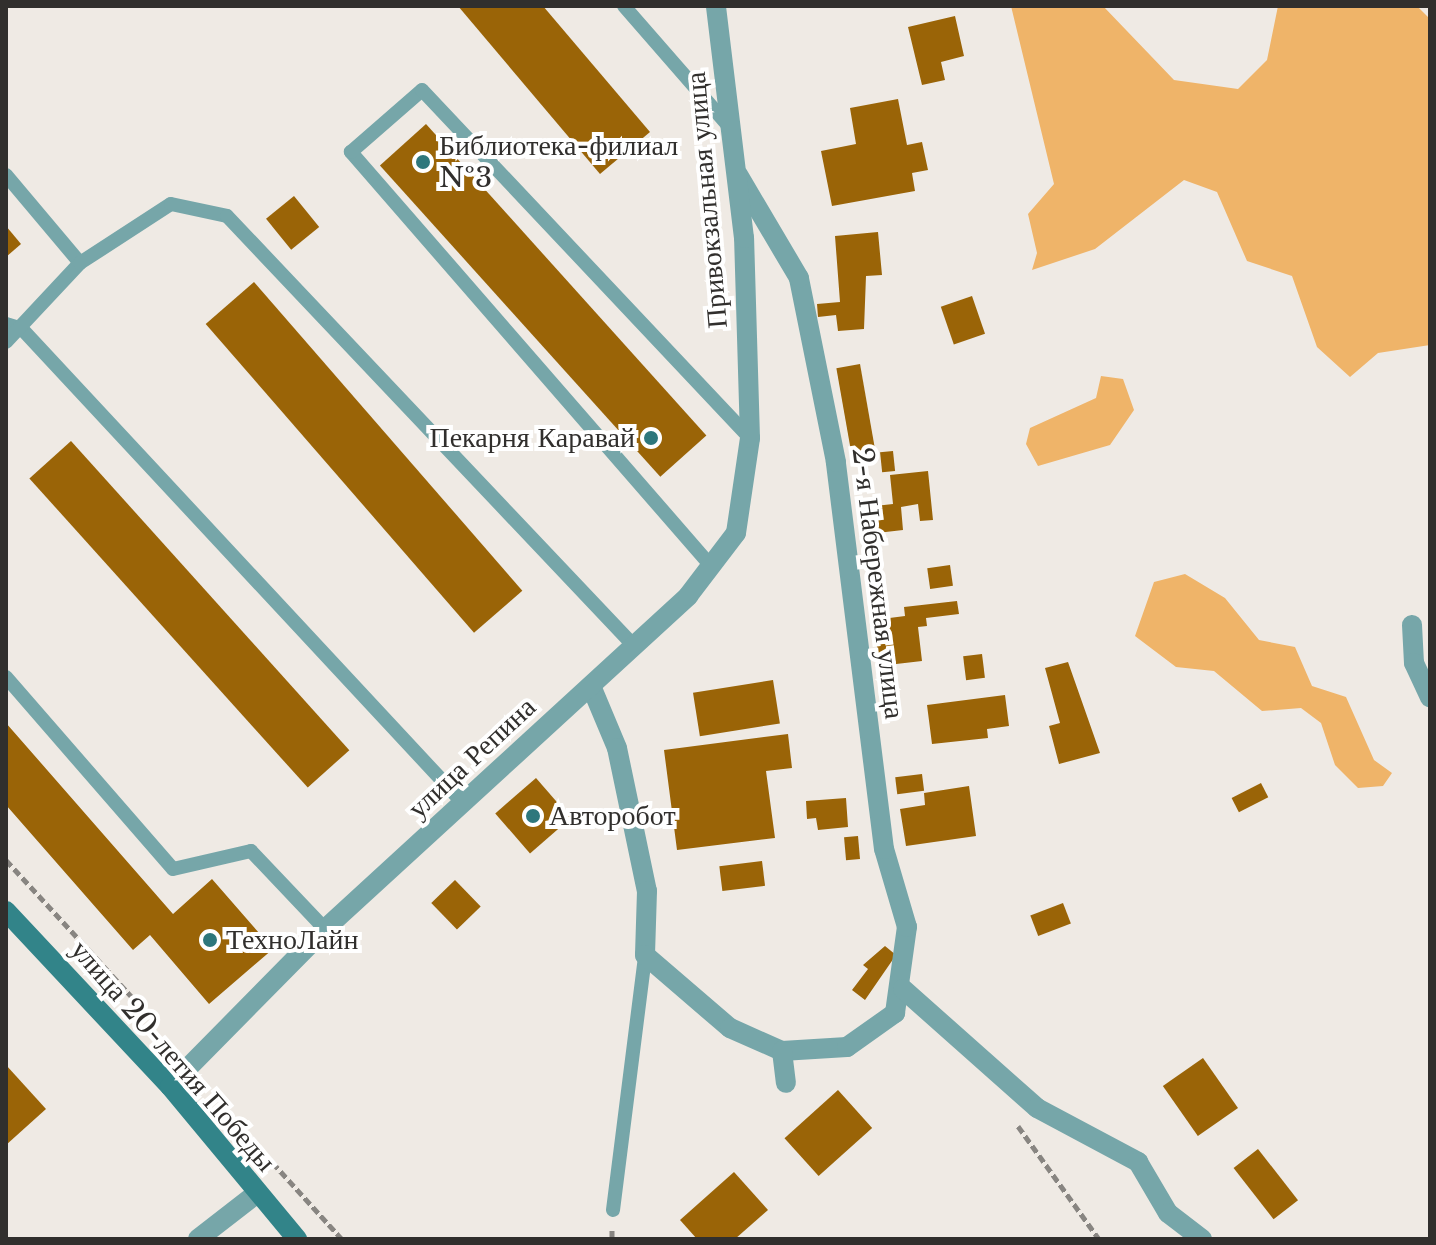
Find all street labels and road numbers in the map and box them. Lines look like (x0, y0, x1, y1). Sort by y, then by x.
street label: Привокзальная улица (679, 70, 735, 330)
street label: 2-я Набережная улица (845, 445, 911, 721)
street label: улица Репина (401, 690, 543, 826)
street label: улица 20-летия Победы (64, 934, 282, 1178)

